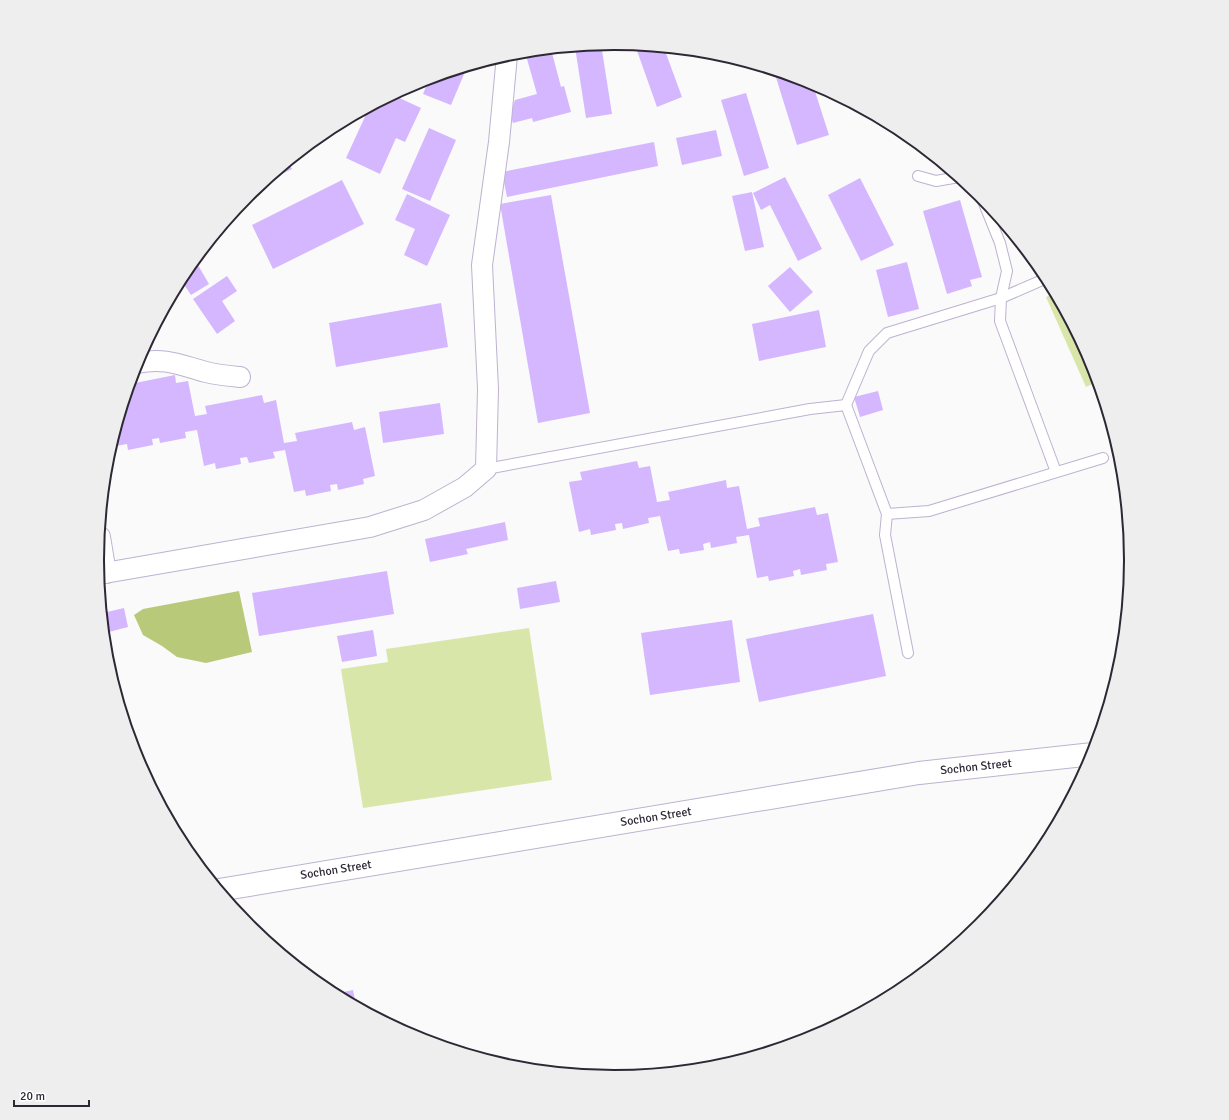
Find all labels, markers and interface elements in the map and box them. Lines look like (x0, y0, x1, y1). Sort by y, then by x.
street label: Sochon Street (940, 756, 1012, 778)
street label: Sochon Street (619, 804, 693, 830)
street label: Sochon Street (299, 857, 373, 883)
scale bar (14, 1082, 89, 1108)
text: 20 m (20, 1089, 45, 1104)

